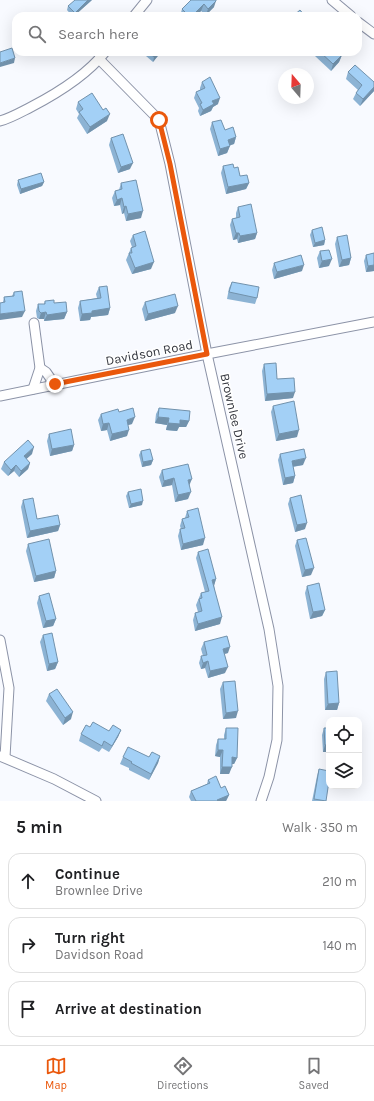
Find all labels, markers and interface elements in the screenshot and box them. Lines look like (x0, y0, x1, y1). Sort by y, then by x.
search box (12, 12, 362, 56)
icon: search (26, 23, 48, 45)
text: Search here (58, 25, 139, 43)
north arrow (278, 68, 314, 104)
route start (150, 111, 168, 129)
street label: Davidson Road (104, 337, 194, 368)
street label: Brownlee Drive (217, 372, 252, 461)
route end (46, 375, 64, 393)
map controls (326, 717, 362, 789)
button: locate (326, 717, 362, 753)
button: layers (326, 753, 362, 789)
text: 5 min (16, 817, 63, 837)
text: Walk · 350 m (282, 820, 358, 835)
text: Continue (55, 865, 120, 883)
icon: ahead (17, 870, 39, 892)
text: 210 m (322, 874, 357, 889)
text: Brownlee Drive (55, 883, 143, 898)
text: Turn right (55, 929, 125, 947)
icon: right (17, 934, 39, 956)
text: 140 m (322, 938, 357, 953)
text: Davidson Road (55, 947, 144, 962)
icon: arrive (17, 998, 39, 1020)
text: Arrive at destination (55, 1000, 202, 1018)
tab: Map (45, 1055, 67, 1092)
tab: Directions (157, 1055, 209, 1092)
tab: Saved (299, 1055, 329, 1092)

